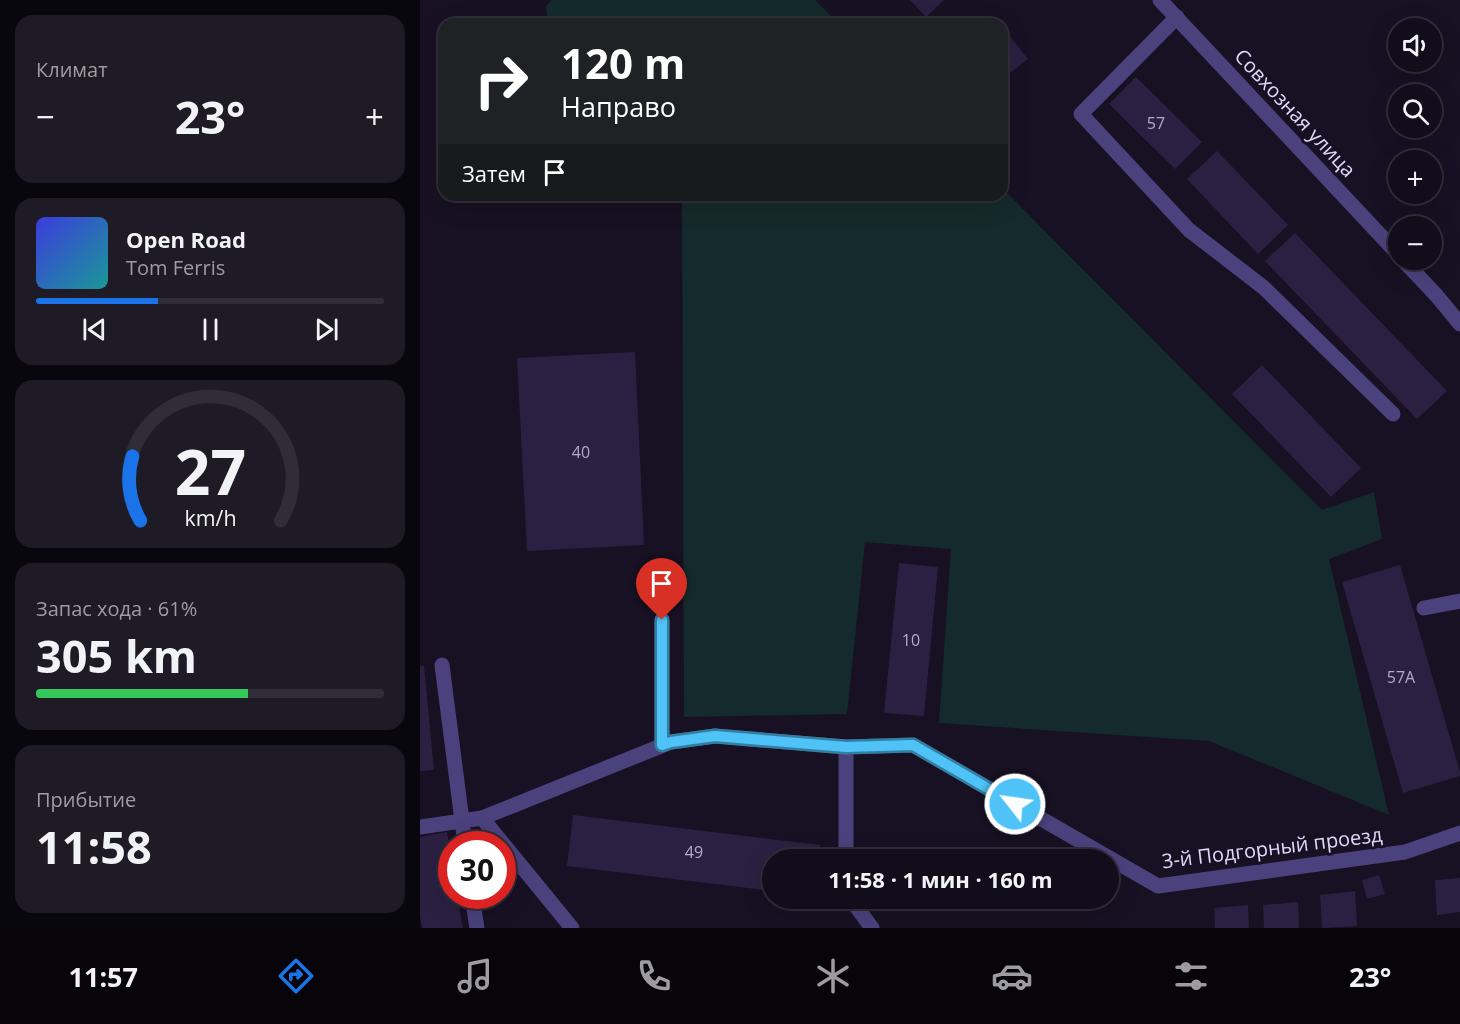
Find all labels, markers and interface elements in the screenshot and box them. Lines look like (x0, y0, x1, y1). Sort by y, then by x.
map controls (1388, 18, 1442, 270)
button: sound (1388, 18, 1442, 72)
text: 120 m (561, 34, 685, 91)
icon: right (462, 42, 540, 120)
street label: Совхозная улица (1229, 43, 1362, 183)
text: Климат (36, 56, 108, 83)
button: search (1388, 84, 1442, 138)
text: 23° (175, 86, 245, 147)
text: Направо (561, 88, 676, 125)
text: − (36, 94, 55, 139)
text: + (365, 94, 384, 139)
house number: 57 (1147, 112, 1165, 134)
button: + (1388, 150, 1442, 204)
icon: arrive (538, 156, 571, 189)
text: Затем (462, 158, 526, 188)
button: − (1388, 216, 1442, 270)
text: Open Road (126, 224, 246, 254)
text: Tom Ferris (126, 254, 225, 281)
icon: previous (78, 313, 111, 346)
icon: pause (194, 313, 227, 346)
icon: next (310, 313, 343, 346)
text: 27 (174, 428, 246, 513)
house number: 40 (572, 441, 590, 463)
text: km/h (184, 503, 236, 532)
pin (636, 558, 687, 620)
icon: arrive (645, 567, 678, 600)
text: Запас хода · 61% (36, 595, 197, 622)
text: 305 km (36, 625, 197, 686)
house number: 10 (902, 629, 920, 651)
house number: 57А (1387, 666, 1416, 688)
position arrow (983, 772, 1047, 836)
text: Прибытие (36, 786, 136, 813)
text: 11:58 (36, 816, 152, 877)
street label: 3-й Подгорный проезд (1160, 821, 1384, 874)
speed limit sign: 30 (438, 831, 516, 909)
house number: 49 (685, 841, 703, 863)
text: 11:58 · 1 мин · 160 m (828, 864, 1053, 894)
icon: directions (275, 955, 317, 997)
icon: music (454, 955, 496, 997)
icon: phone (633, 955, 675, 997)
icon: climate (812, 955, 854, 997)
icon: car (991, 955, 1033, 997)
icon: filters (1170, 955, 1212, 997)
text: 11:57 (69, 958, 138, 995)
text: 23° (1349, 958, 1391, 995)

